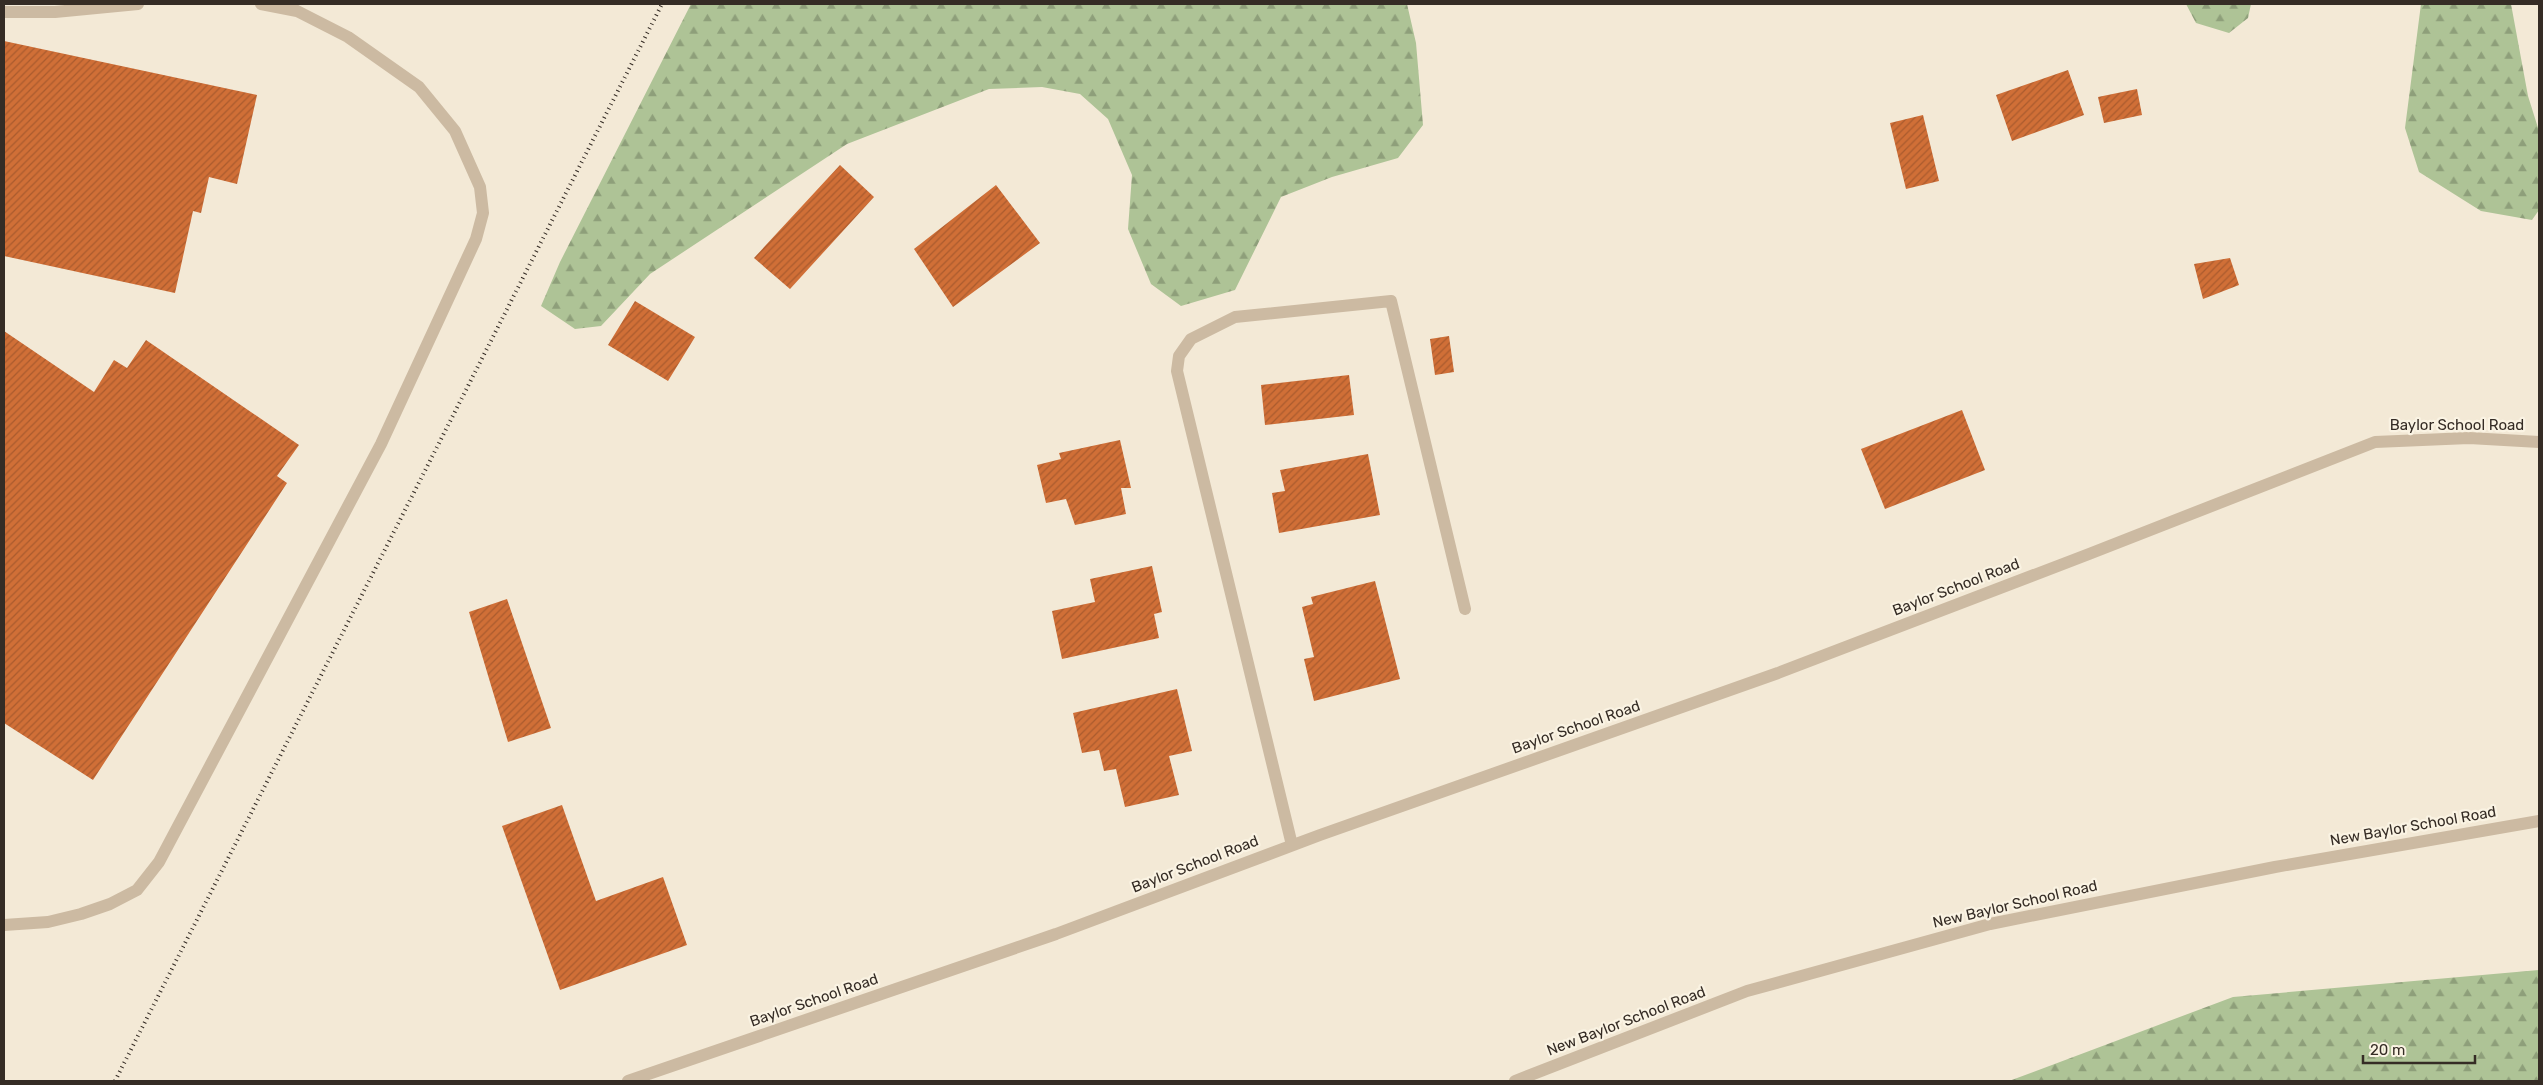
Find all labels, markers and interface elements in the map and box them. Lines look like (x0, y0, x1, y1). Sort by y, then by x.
street label: Baylor School Road (2390, 416, 2524, 434)
street label: Baylor School Road (1890, 554, 2022, 620)
street label: Baylor School Road (1509, 697, 1643, 757)
street label: New Baylor School Road (2328, 803, 2498, 849)
street label: Baylor School Road (1129, 831, 1261, 897)
street label: New Baylor School Road (1931, 876, 2099, 932)
street label: Baylor School Road (747, 970, 881, 1030)
street label: New Baylor School Road (1544, 982, 1708, 1060)
scale bar (2363, 1032, 2476, 1064)
text: 20 m (2370, 1041, 2405, 1059)

